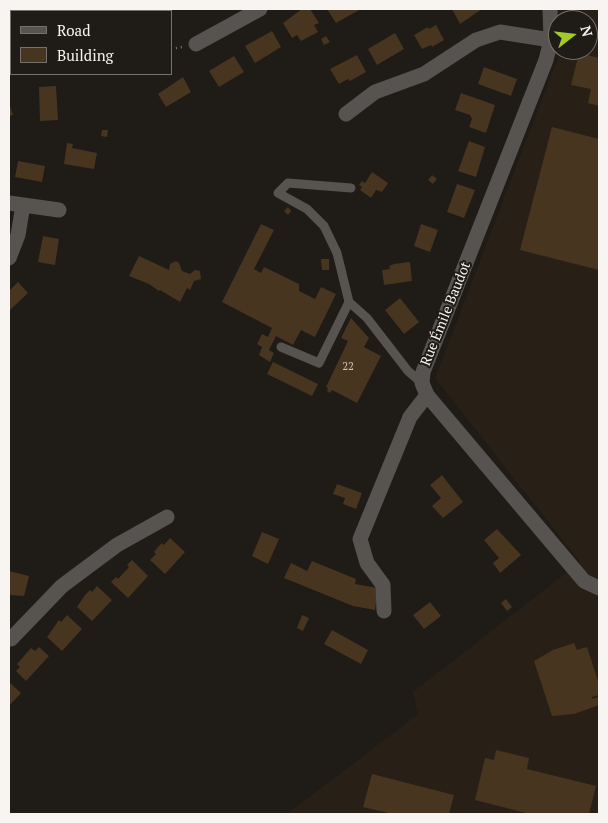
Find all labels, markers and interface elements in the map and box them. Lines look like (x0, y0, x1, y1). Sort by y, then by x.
legend (10, 10, 172, 75)
north arrow (548, 10, 598, 60)
text: Road (57, 20, 90, 40)
text: N (576, 23, 598, 39)
text: Building (57, 45, 114, 65)
street label: Rue Émile Baudot (417, 260, 475, 368)
house number: 22 (342, 360, 354, 374)

